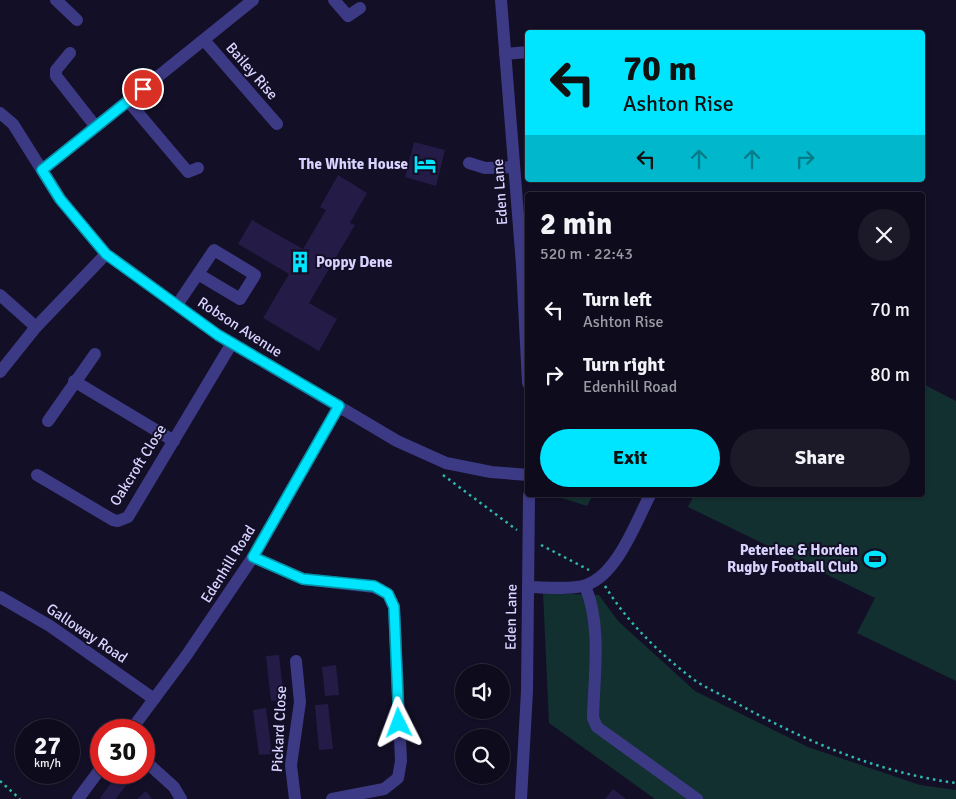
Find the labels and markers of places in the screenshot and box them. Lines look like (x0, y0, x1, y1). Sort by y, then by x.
pin (122, 68, 164, 110)
hotel icon: The White House (412, 151, 438, 177)
place label: The White House (299, 155, 408, 173)
building icon: Poppy Dene (287, 249, 313, 275)
place label: Poppy Dene (316, 253, 392, 271)
place label: Peterlee & Horden Rugby Football Club (727, 541, 858, 576)
sports icon: Peterlee & Horden Rugby Football Club (862, 546, 888, 572)

